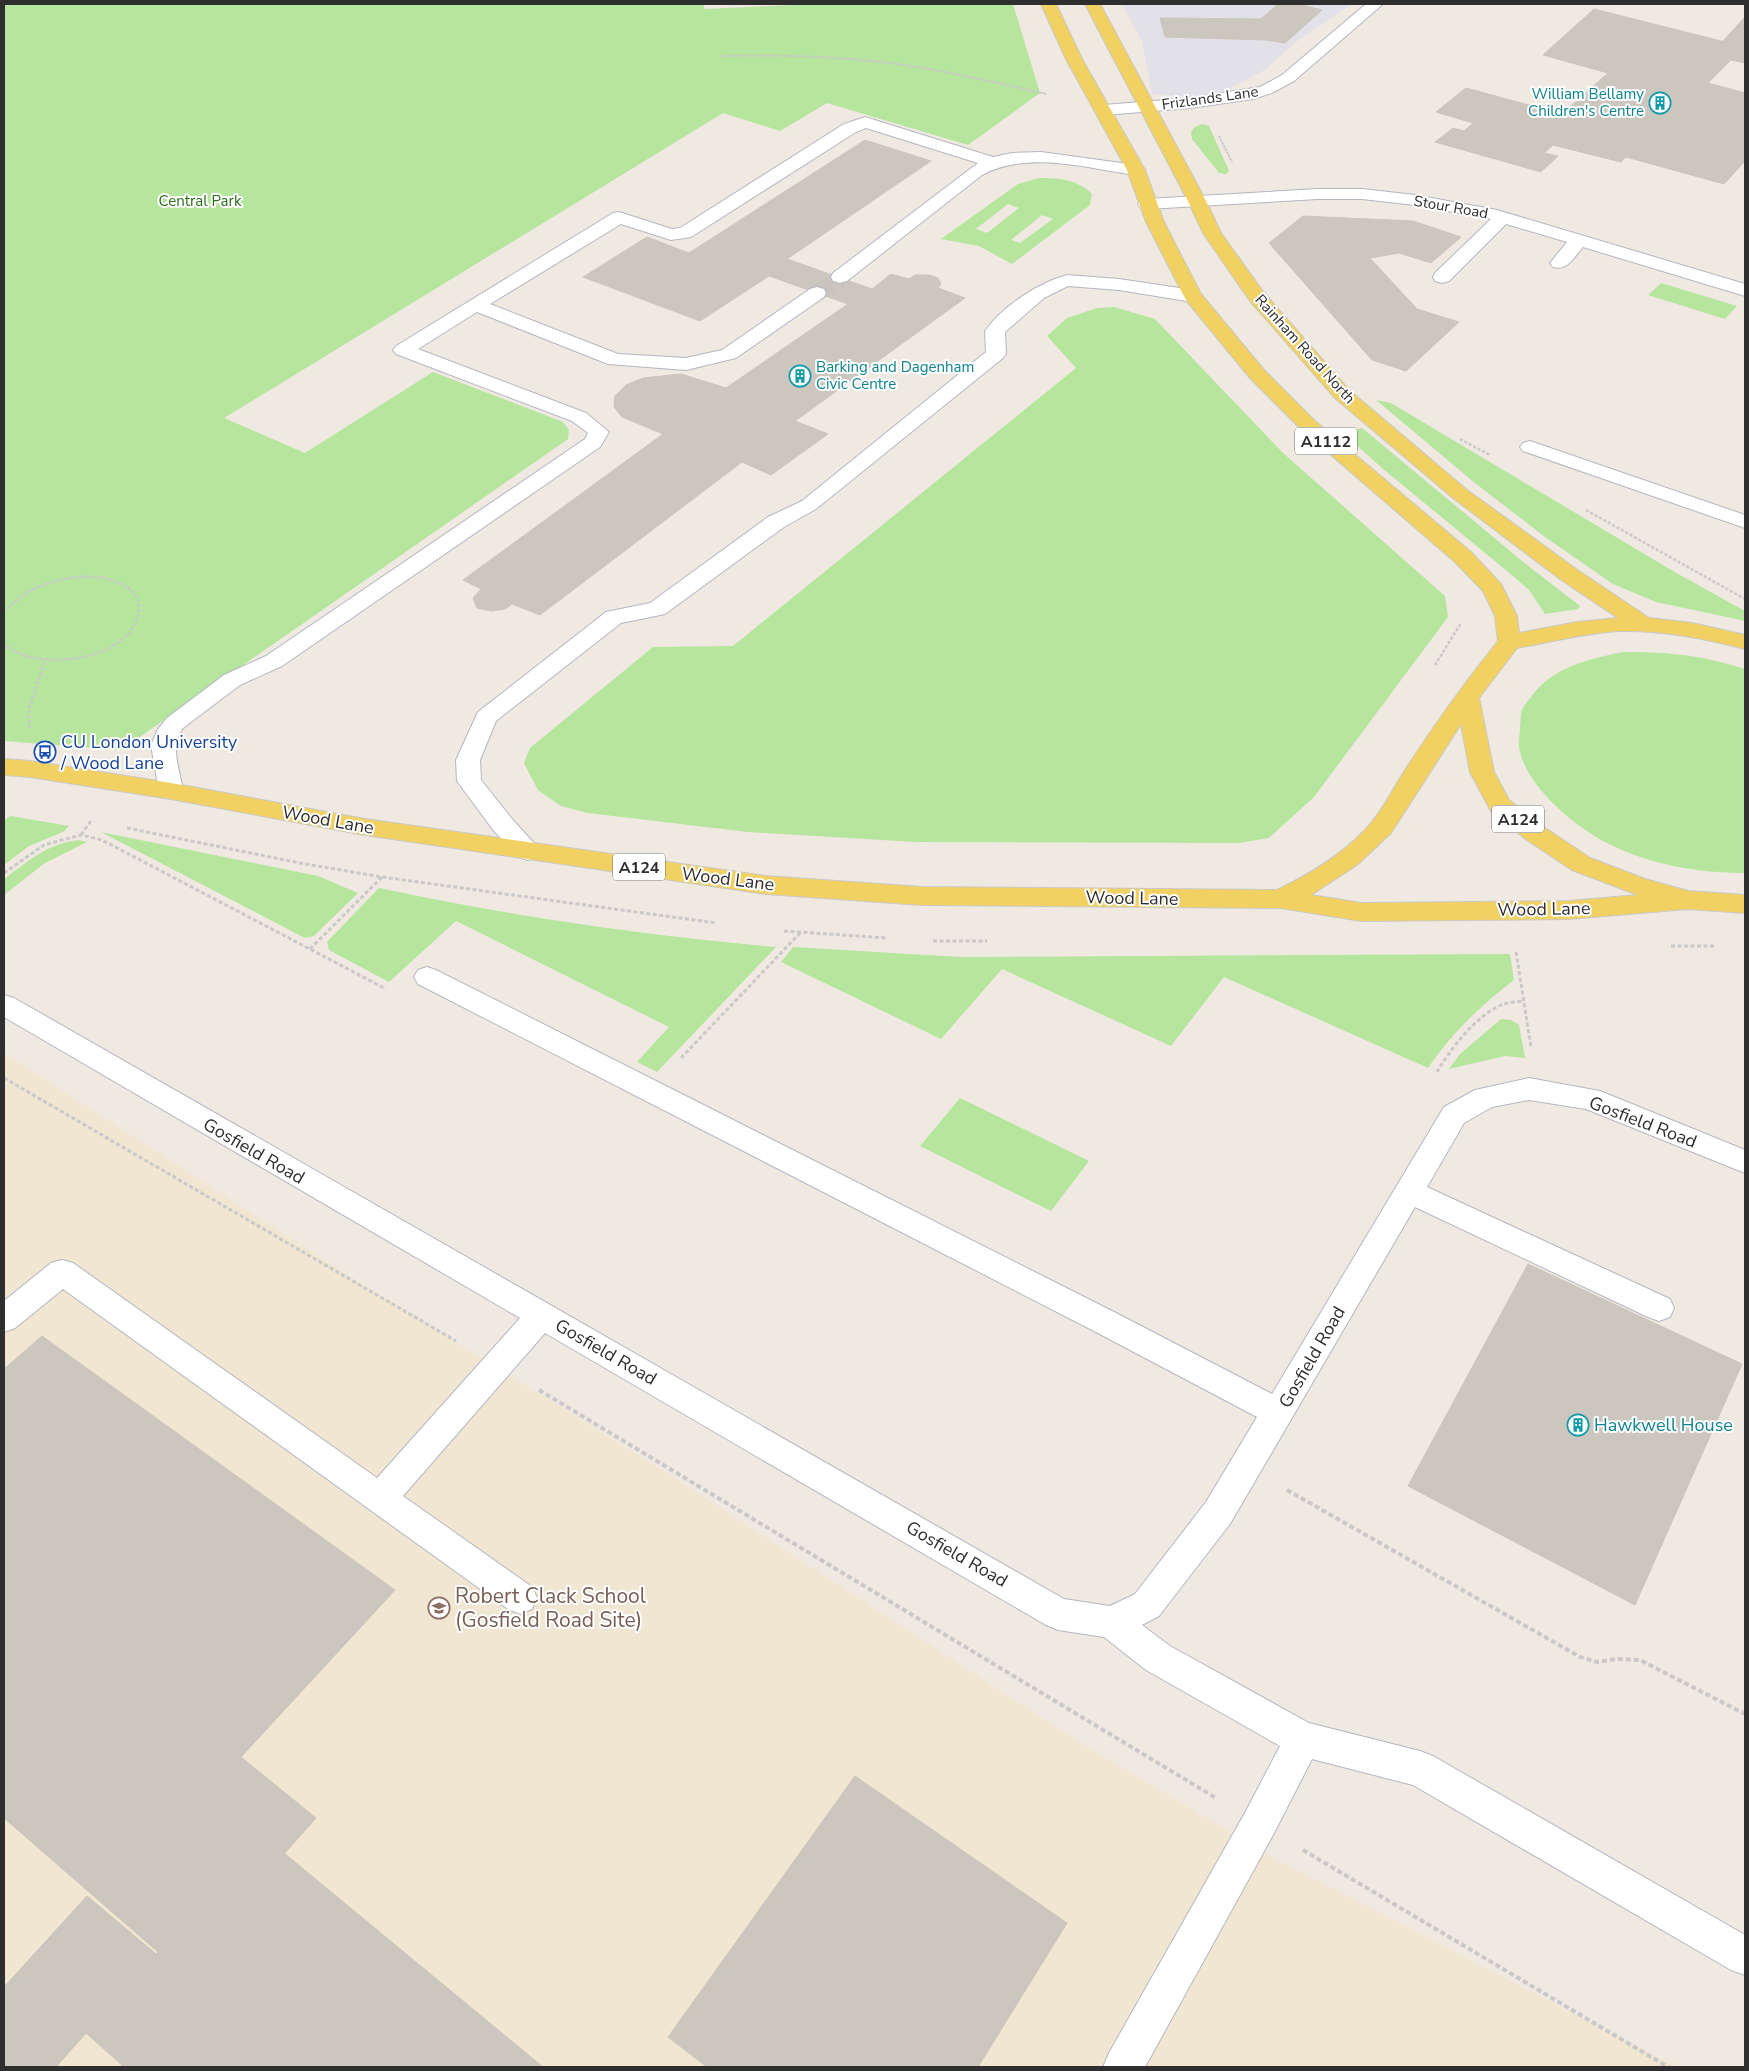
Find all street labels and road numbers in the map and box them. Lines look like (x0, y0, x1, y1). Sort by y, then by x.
street label: Frizlands Lane (1160, 81, 1260, 115)
street label: Stour Road (1412, 191, 1490, 223)
street label: Rainham Road North (1250, 290, 1360, 408)
road number: A1112 (1295, 428, 1357, 454)
street label: Wood Lane (280, 800, 376, 840)
road number: A124 (1492, 806, 1544, 832)
road number: A124 (613, 854, 665, 880)
street label: Wood Lane (680, 861, 776, 897)
street label: Wood Lane (1085, 885, 1179, 911)
street label: Wood Lane (1497, 896, 1591, 922)
street label: Gosfield Road (1586, 1090, 1700, 1154)
street label: Gosfield Road (199, 1112, 309, 1190)
street label: Gosfield Road (1273, 1302, 1351, 1412)
street label: Gosfield Road (551, 1313, 661, 1391)
street label: Gosfield Road (902, 1515, 1012, 1593)

